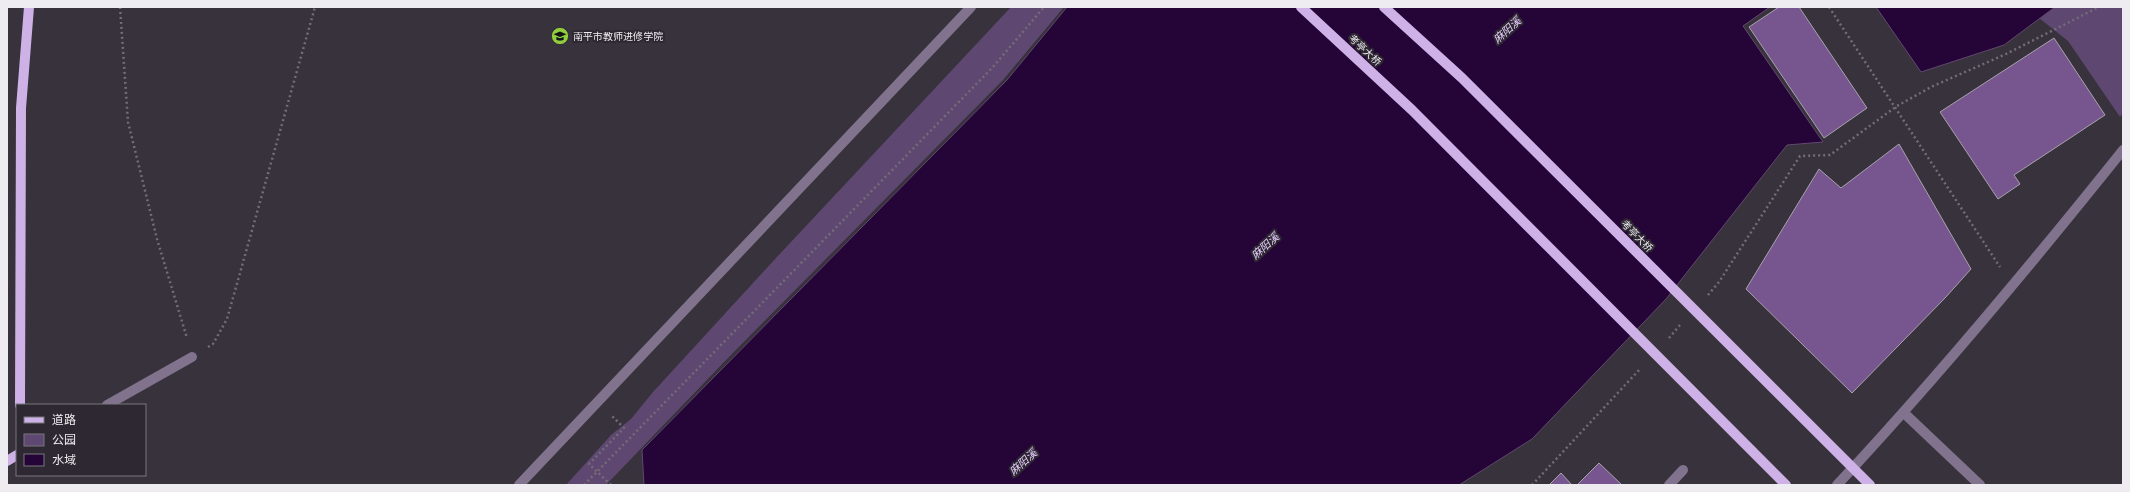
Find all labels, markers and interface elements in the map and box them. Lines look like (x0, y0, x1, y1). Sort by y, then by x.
water label: 麻阳溪 (1490, 13, 1525, 46)
school or university icon: 南平市教师进修学院 (550, 26, 570, 46)
place label: 南平市教师进修学院 (573, 30, 663, 43)
street label: 考亭大桥 (1346, 32, 1384, 68)
street label: 考亭大桥 (1618, 217, 1656, 255)
water label: 麻阳溪 (1248, 229, 1283, 262)
legend (16, 404, 146, 476)
text: 道路 (52, 412, 76, 427)
text: 公园 (52, 432, 76, 447)
water label: 麻阳溪 (1006, 445, 1041, 478)
text: 水域 (52, 452, 76, 467)

